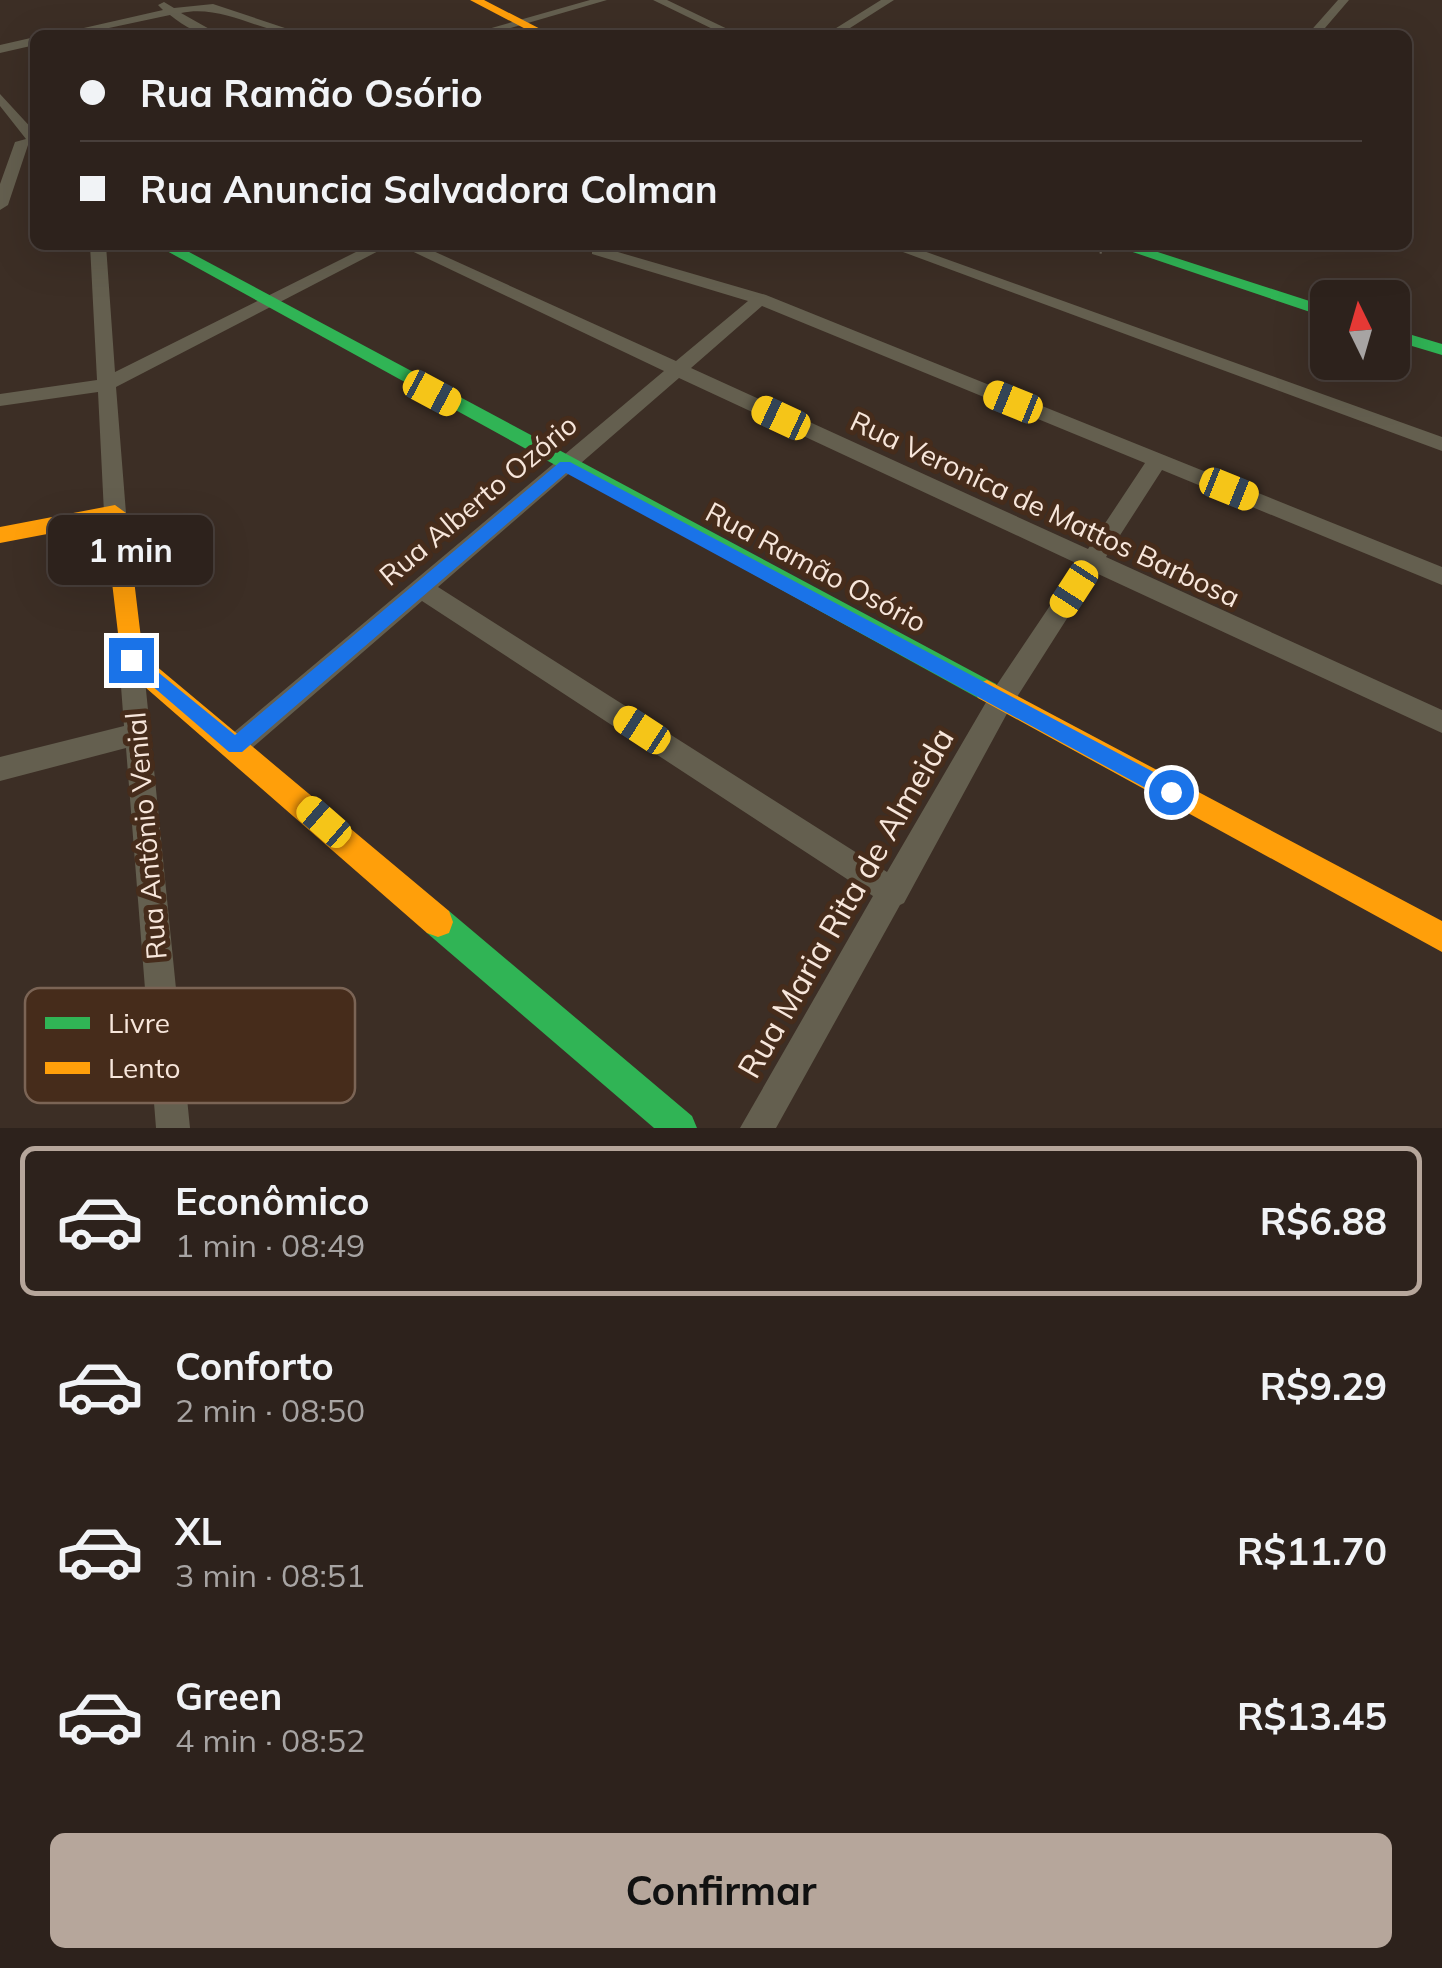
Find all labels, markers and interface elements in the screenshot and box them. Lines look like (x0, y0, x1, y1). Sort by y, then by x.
text: Rua Ramão Osório (140, 69, 483, 117)
text: Rua Anuncia Salvadora Colman (140, 165, 718, 213)
north arrow (1310, 280, 1410, 380)
map controls (1310, 280, 1410, 380)
car (398, 366, 466, 420)
car (980, 377, 1046, 427)
car (747, 392, 815, 444)
street label: Rua Veronica de Mattos Barbosa (845, 403, 1245, 614)
street label: Rua Alberto Ozório (372, 407, 584, 593)
car (1196, 464, 1262, 514)
street label: Rua Ramão Osório (700, 494, 933, 639)
callout: 1 min (48, 515, 214, 585)
text: 1 min (88, 530, 173, 570)
car (1045, 556, 1103, 622)
route end (109, 638, 154, 683)
car (609, 701, 675, 759)
street label: Rua Antônio Venial (117, 711, 174, 961)
street label: Rua Maria Rita de Almeida (728, 720, 962, 1085)
route start (1149, 770, 1194, 815)
car (292, 791, 356, 853)
legend (25, 988, 355, 1103)
text: Livre (108, 1005, 170, 1040)
text: Lento (108, 1050, 180, 1085)
icon: car (55, 1176, 145, 1266)
text: Econômico (175, 1177, 370, 1225)
text: R$6.88 (1260, 1197, 1387, 1245)
text: 1 min · 08:49 (175, 1225, 365, 1265)
icon: car (55, 1341, 145, 1431)
text: Conforto (175, 1342, 334, 1390)
text: R$9.29 (1260, 1362, 1387, 1410)
text: 2 min · 08:50 (175, 1390, 365, 1430)
icon: car (55, 1506, 145, 1596)
text: XL (175, 1507, 222, 1555)
text: R$11.70 (1237, 1527, 1387, 1575)
text: 3 min · 08:51 (175, 1555, 365, 1595)
icon: car (55, 1671, 145, 1761)
text: Green (175, 1672, 282, 1720)
text: R$13.45 (1237, 1692, 1387, 1740)
text: 4 min · 08:52 (175, 1720, 365, 1760)
button: Confirmar (50, 1833, 1392, 1948)

